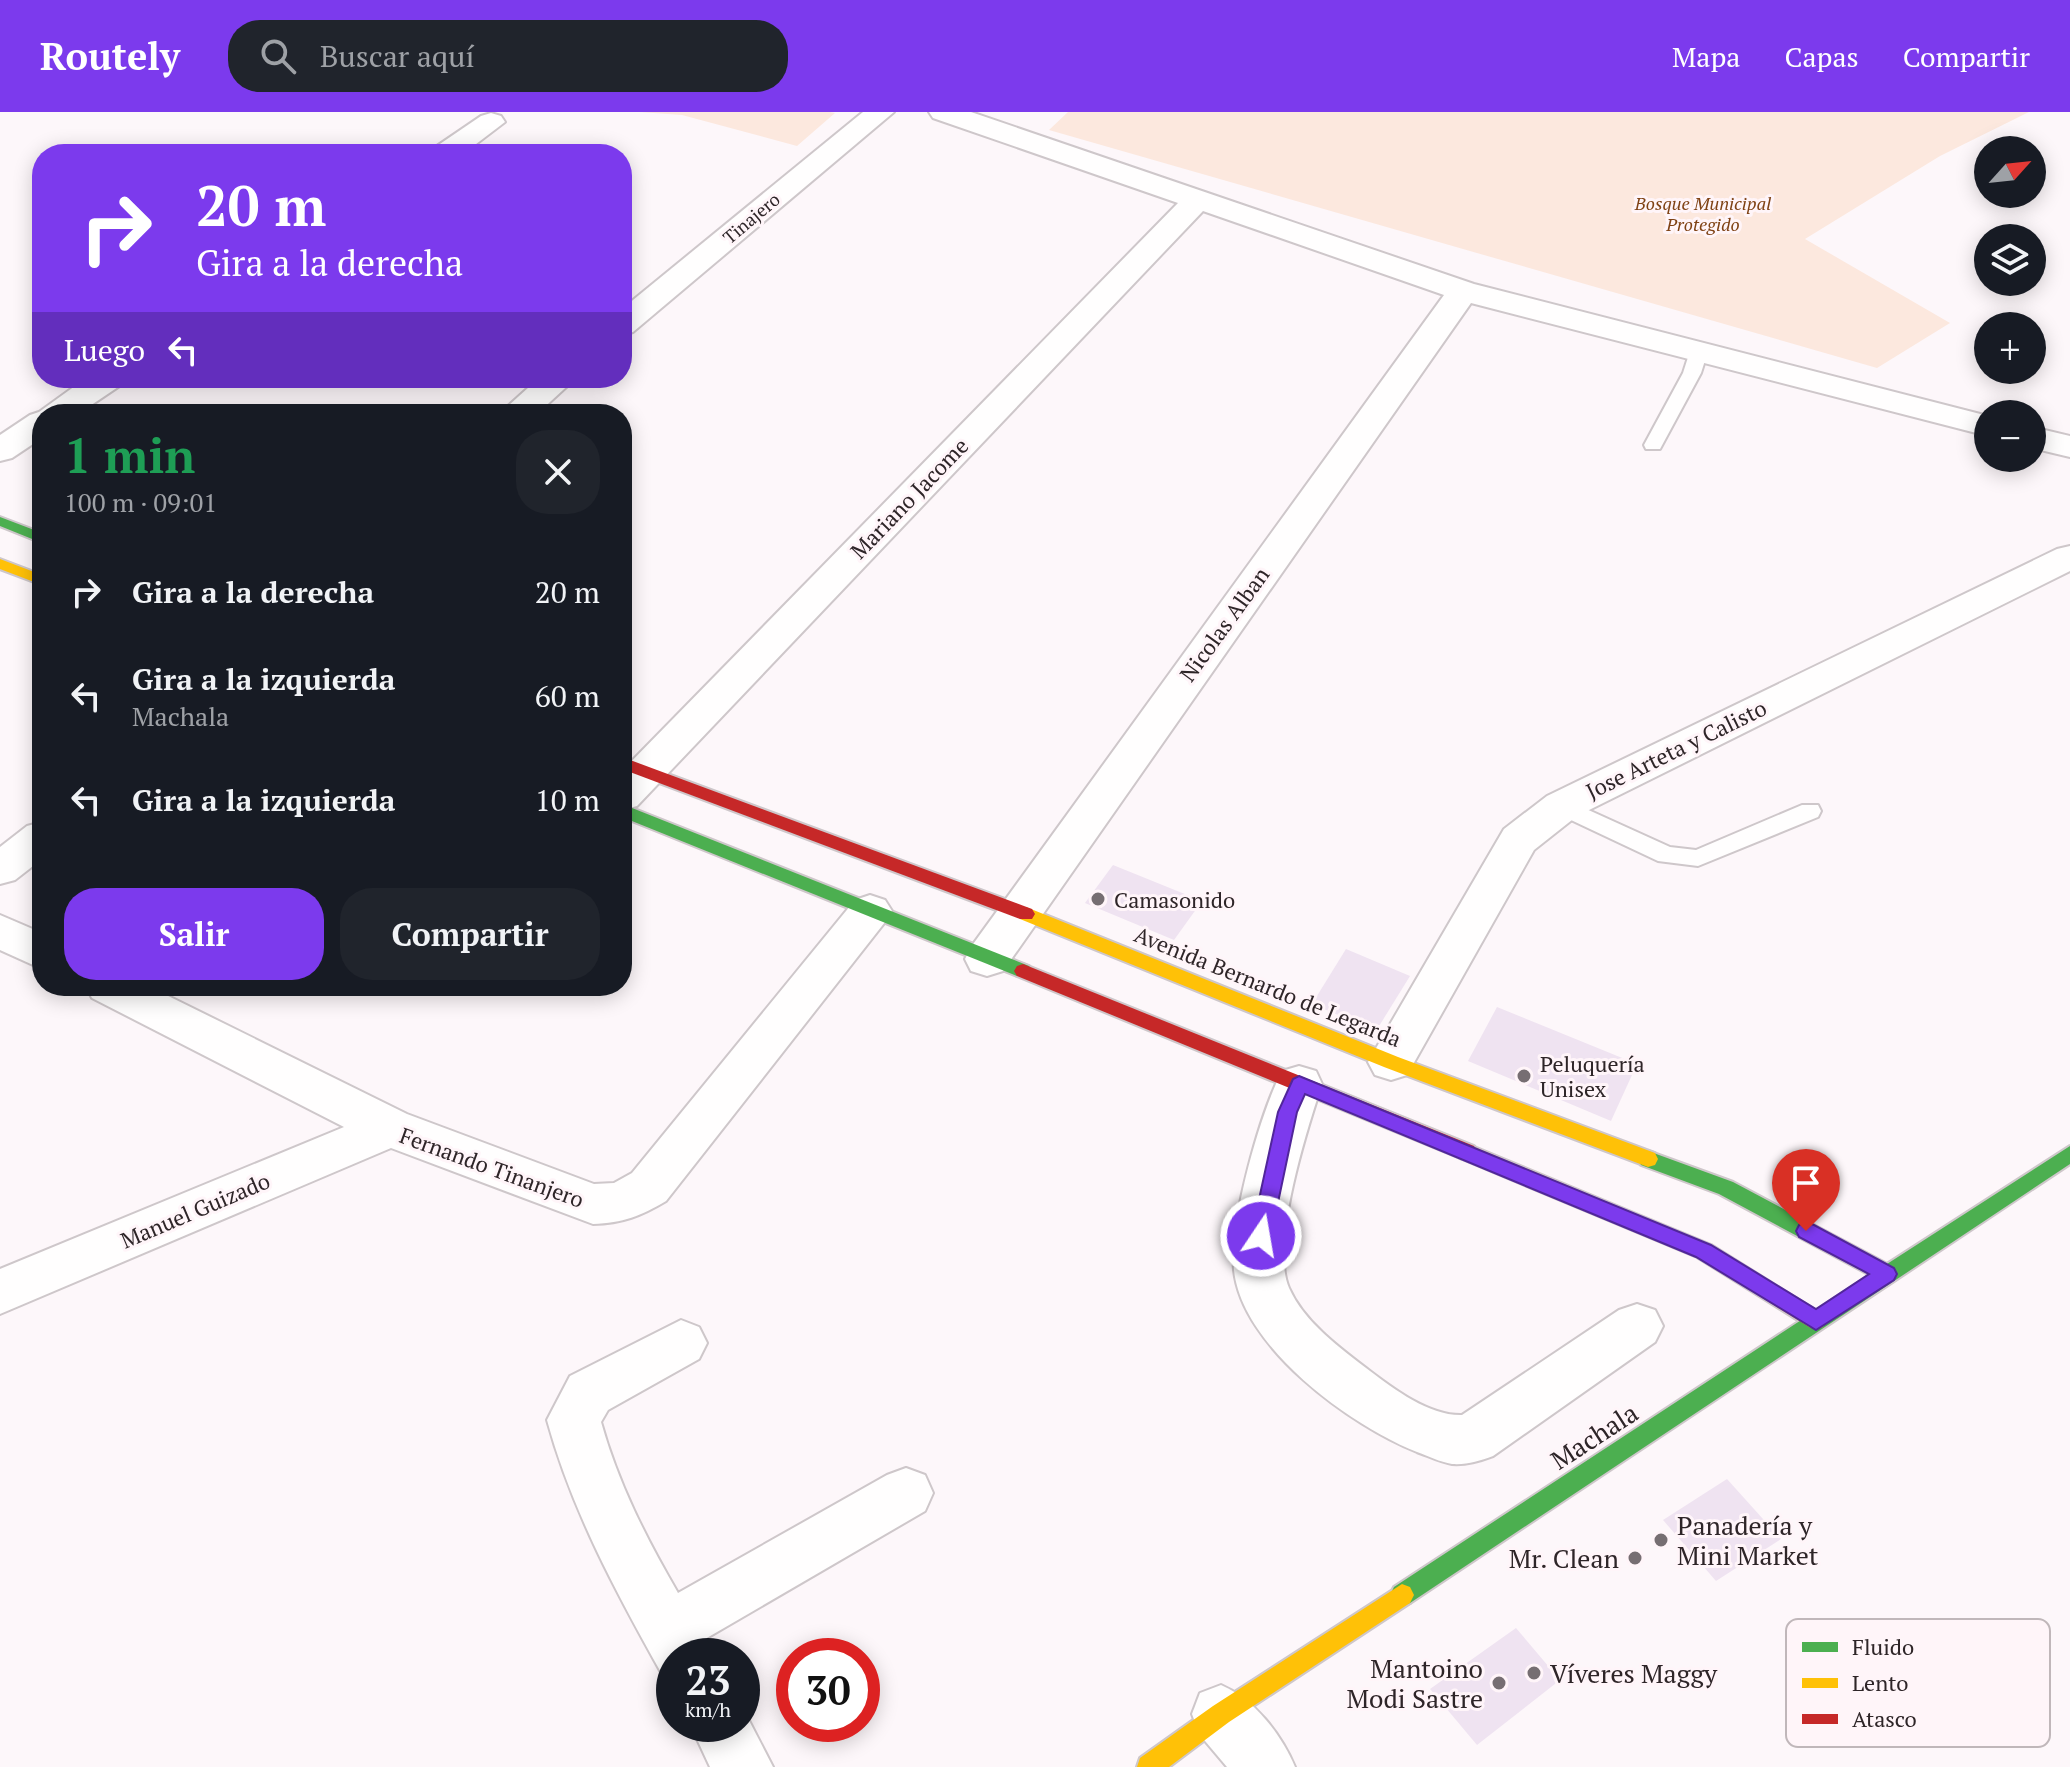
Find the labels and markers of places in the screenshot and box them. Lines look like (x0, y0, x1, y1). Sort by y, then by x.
place label: Camasonido (1114, 885, 1235, 914)
marker: Camasonido (1089, 890, 1107, 908)
place label: Peluquería Unisex (1540, 1049, 1645, 1103)
marker: Peluquería Unisex (1515, 1067, 1533, 1085)
pin (1772, 1149, 1840, 1231)
place label: Panadería y Mini Market (1677, 1508, 1819, 1572)
marker: Panadería y Mini Market (1652, 1531, 1670, 1549)
place label: Mr. Clean (1509, 1541, 1619, 1575)
marker: Mr. Clean (1626, 1549, 1644, 1567)
place label: Mantoino Modi Sastre (1346, 1651, 1483, 1715)
place label: Víveres Maggy (1550, 1656, 1718, 1690)
marker: Víveres Maggy (1525, 1664, 1543, 1682)
marker: Mantoino Modi Sastre (1490, 1674, 1508, 1692)

